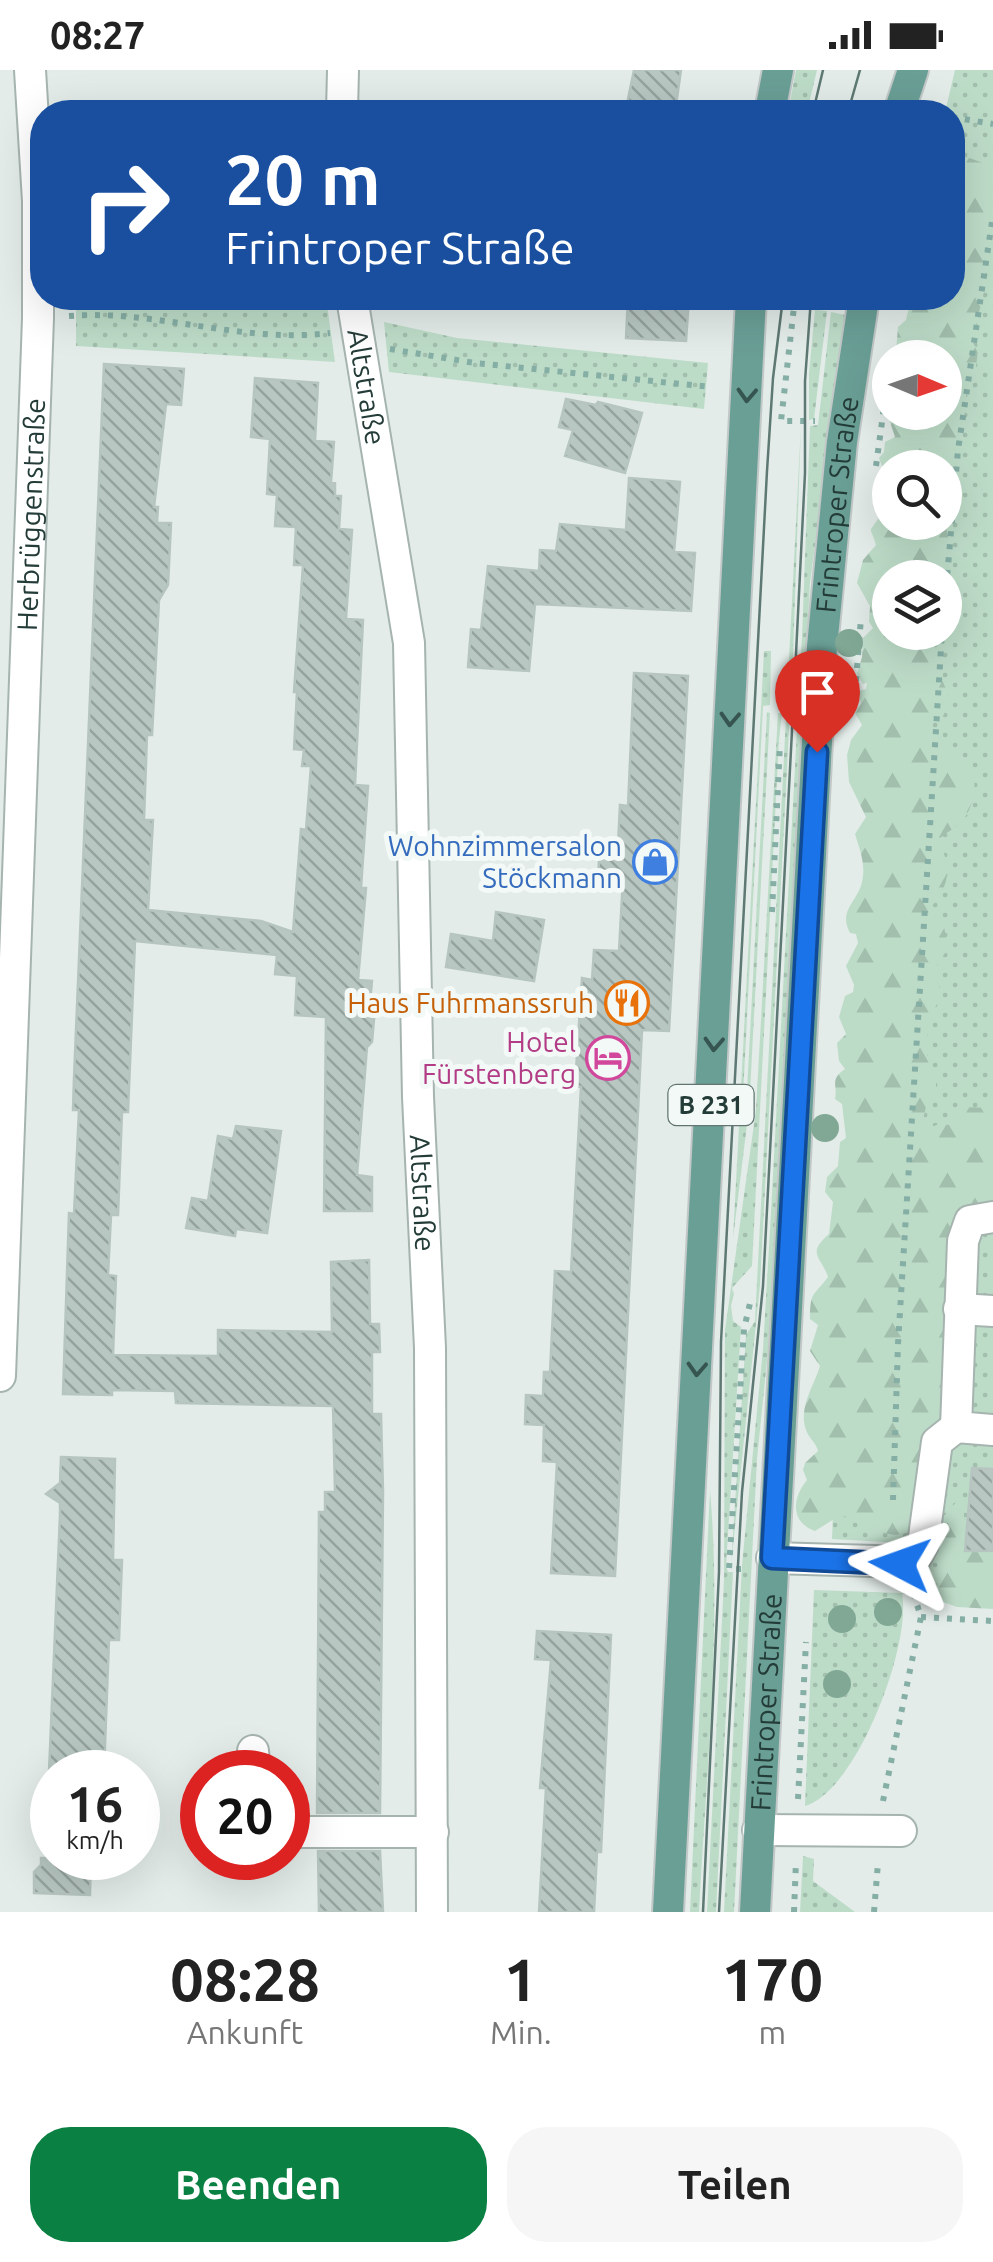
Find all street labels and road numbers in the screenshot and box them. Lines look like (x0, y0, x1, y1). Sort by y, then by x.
street label: Altstraße (342, 326, 392, 447)
street label: Frintroper Straße (809, 394, 864, 614)
street label: Herbrüggenstraße (11, 398, 50, 631)
road number: B 231 (668, 1085, 754, 1125)
street label: Altstraße (405, 1134, 441, 1252)
street label: Frintroper Straße (744, 1593, 787, 1812)

